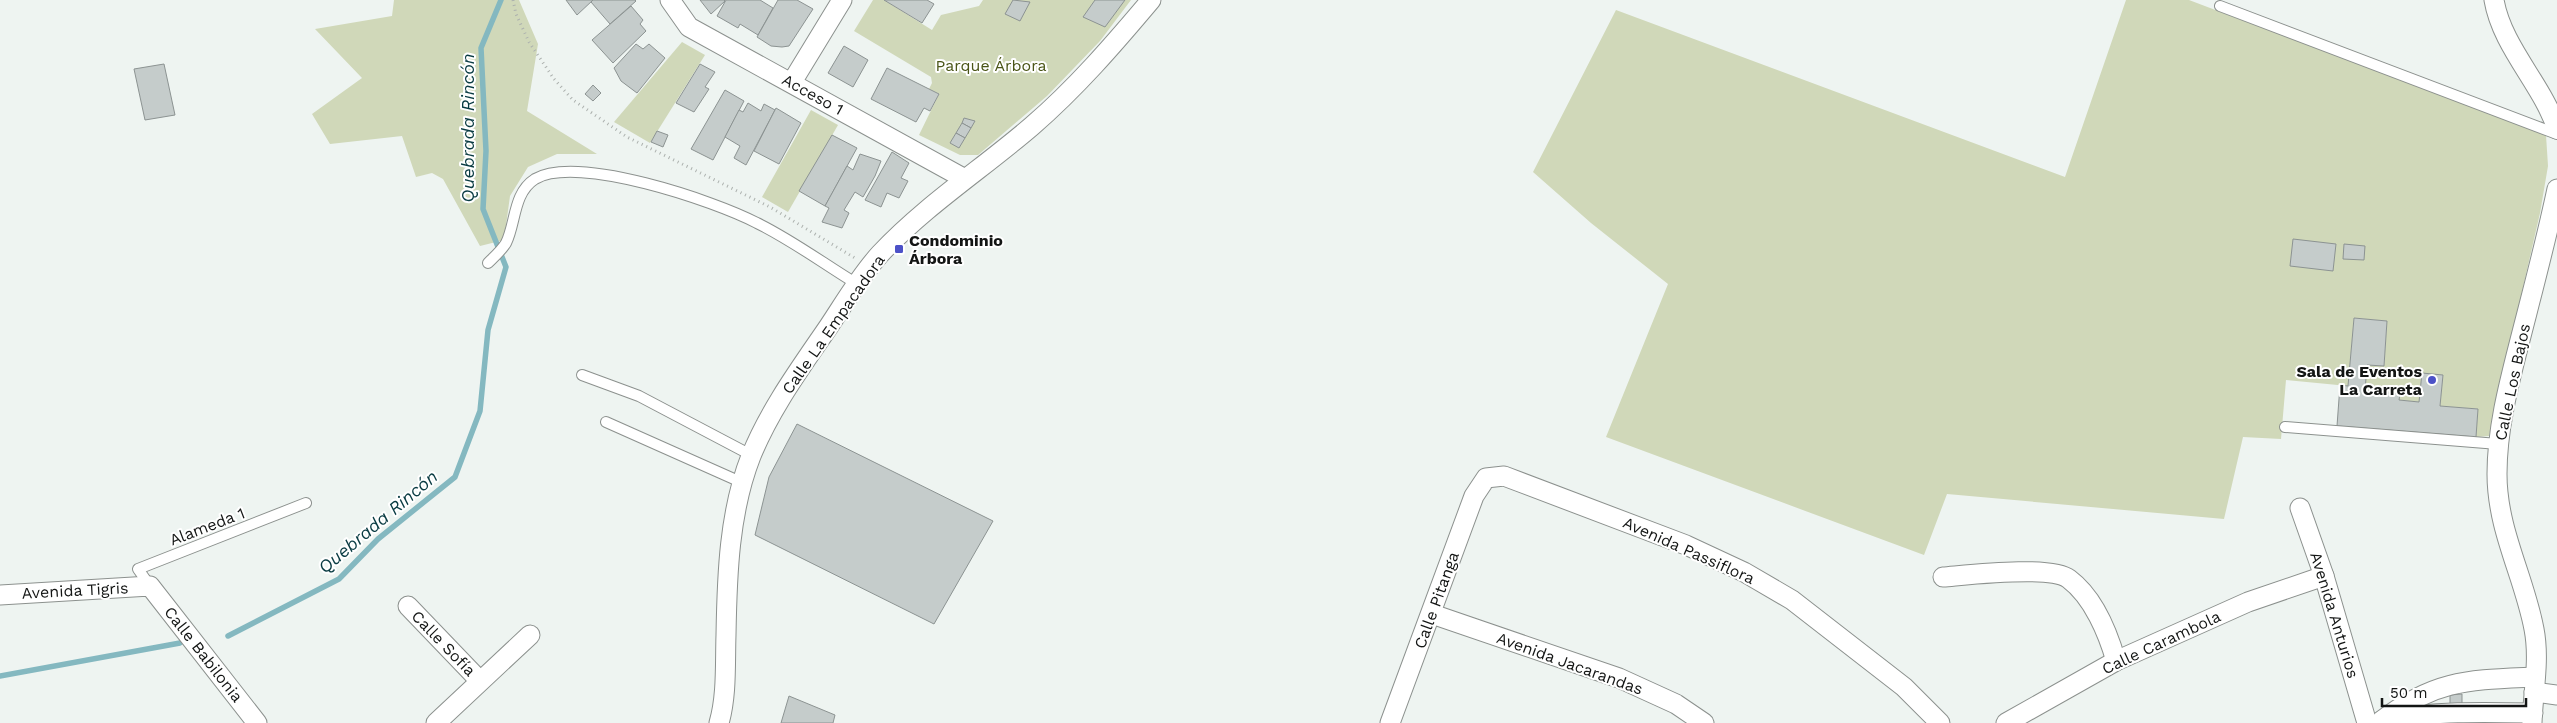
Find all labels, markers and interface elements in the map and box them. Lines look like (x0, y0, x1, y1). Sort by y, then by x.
water label: Quebrada Rincón (457, 53, 478, 203)
park label: Parque Árbora (935, 56, 1047, 75)
street label: Acceso 1 (779, 70, 847, 119)
place label: Condominio Árbora (909, 231, 1003, 268)
marker: Condominio Árbora (893, 243, 905, 255)
street label: Calle La Empacadora (778, 251, 889, 398)
street label: Calle Los Bajos (2491, 322, 2534, 442)
place label: Sala de Eventos La Carreta (2297, 362, 2423, 399)
marker: Sala de Eventos La Carreta (2426, 374, 2438, 386)
water label: Quebrada Rincón (314, 466, 442, 578)
street label: Alameda 1 (167, 503, 248, 550)
street label: Avenida Passiflora (1620, 513, 1758, 588)
street label: Calle Pitanga (1410, 549, 1463, 651)
street label: Avenida Anturios (2306, 550, 2363, 681)
street label: Avenida Tigris (21, 578, 129, 603)
street label: Calle Babilonia (160, 603, 247, 706)
street label: Calle Sofía (408, 607, 480, 680)
street label: Calle Carambola (2099, 607, 2224, 678)
street label: Avenida Jacarandas (1494, 628, 1646, 699)
scale bar (2382, 676, 2526, 708)
text: 50 m (2390, 684, 2427, 702)

